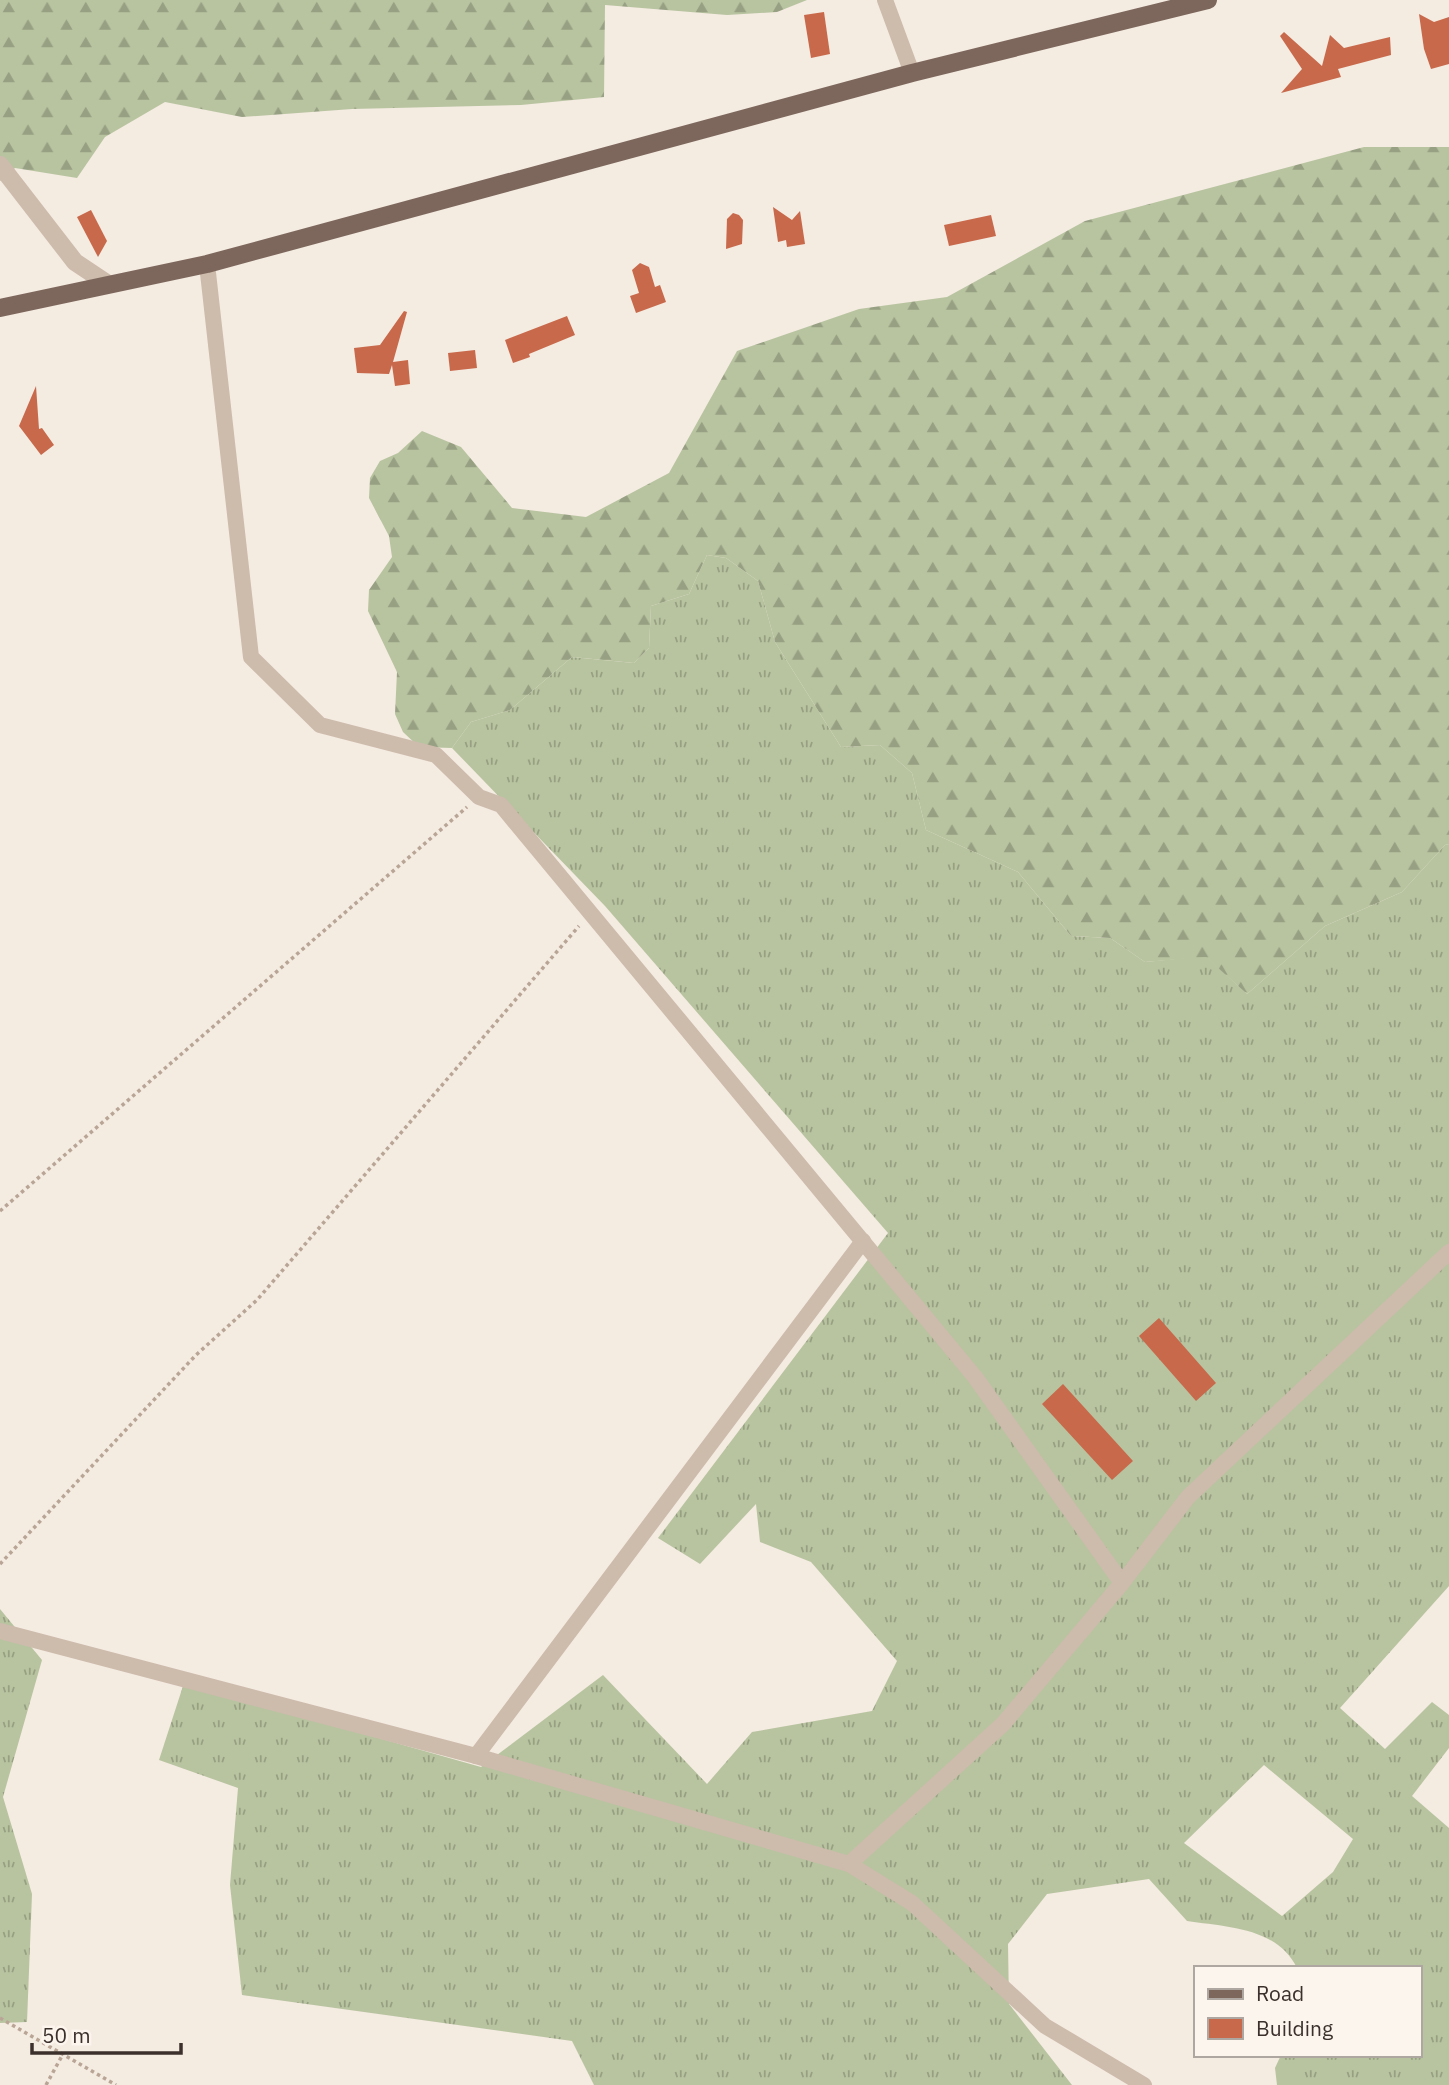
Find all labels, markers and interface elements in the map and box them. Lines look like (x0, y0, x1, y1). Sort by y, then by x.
legend (1194, 1966, 1421, 2057)
text: Road (1256, 1979, 1304, 2007)
scale bar (32, 2011, 180, 2056)
text: Building (1256, 2014, 1333, 2042)
text: 50 m (42, 2021, 91, 2049)

